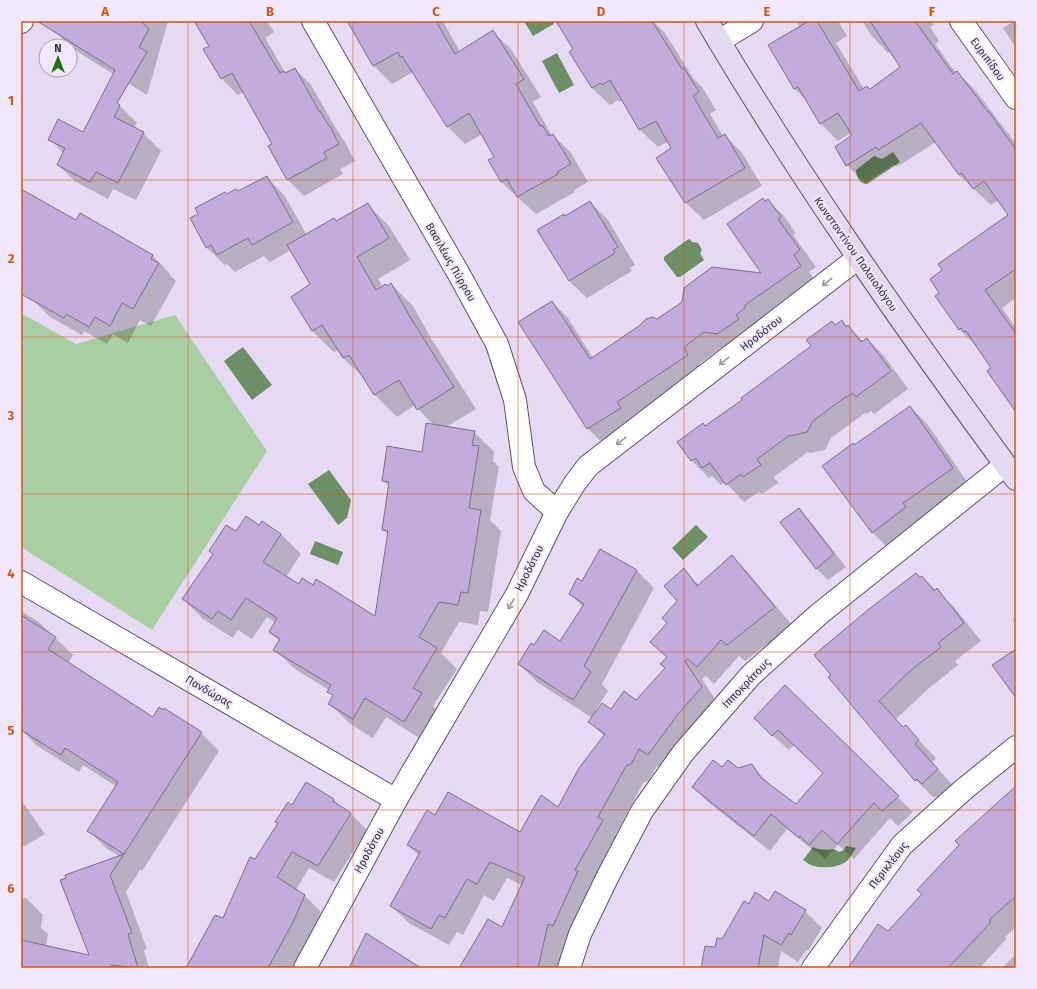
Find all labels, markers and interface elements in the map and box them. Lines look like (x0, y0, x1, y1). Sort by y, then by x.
text: A (100, 4, 109, 19)
text: B (266, 4, 274, 19)
text: C (432, 4, 440, 19)
text: D (597, 4, 606, 19)
text: E (764, 4, 771, 19)
text: F (929, 4, 936, 19)
street label: Ευριπίδου (968, 35, 1008, 83)
north arrow (38, 38, 78, 78)
text: N (54, 42, 62, 55)
text: 1 (8, 93, 14, 108)
street label: Κωνσταντίνου Παλαιολόγου (811, 195, 900, 314)
street label: Βασιλέως Πύρρου (423, 221, 478, 304)
text: 2 (8, 251, 15, 266)
one-way arrow (821, 277, 832, 286)
street label: Ηροδότου (738, 313, 785, 354)
one-way arrow (718, 357, 729, 365)
text: 3 (7, 408, 15, 423)
one-way arrow (616, 437, 627, 445)
street label: Ηροδότου (512, 543, 547, 594)
text: 4 (7, 566, 15, 581)
one-way arrow (506, 598, 514, 610)
street label: Ιπποκράτους (720, 656, 773, 711)
street label: Πανδώρας (183, 673, 235, 710)
text: 5 (8, 723, 15, 738)
street label: Ηροδότου (352, 825, 387, 875)
street label: Περικλέους (866, 839, 911, 891)
text: 6 (7, 881, 15, 896)

